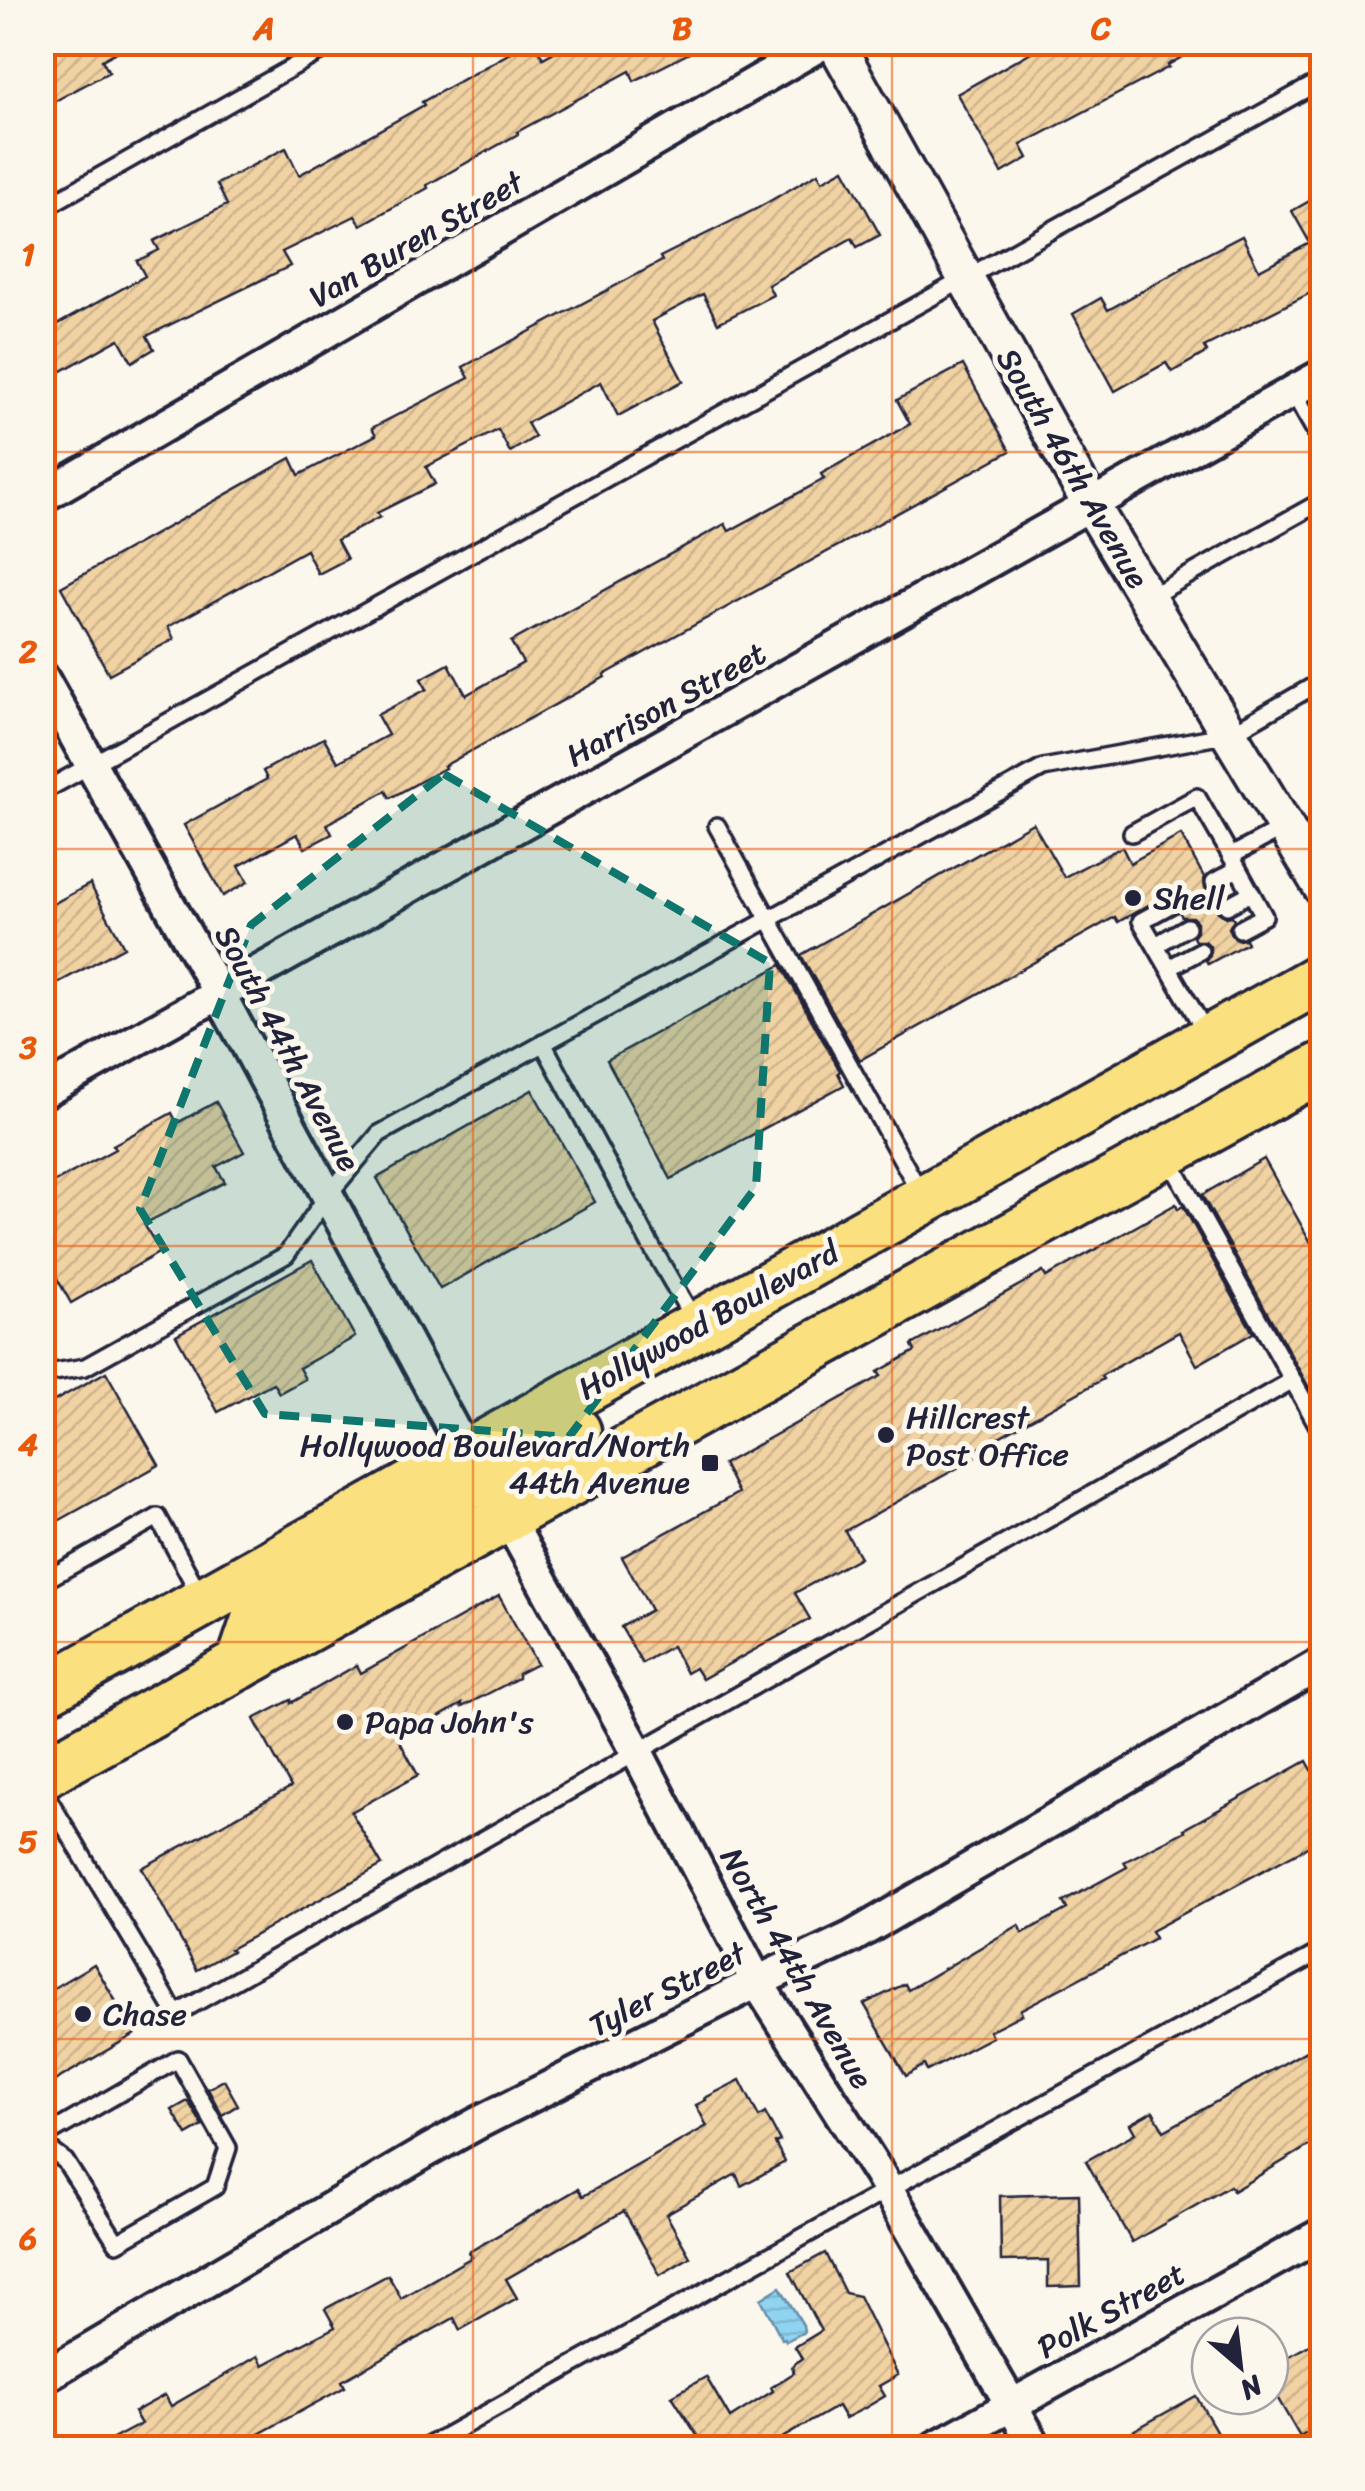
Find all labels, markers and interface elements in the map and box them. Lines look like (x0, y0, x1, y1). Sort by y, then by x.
text: A (252, 0, 275, 57)
text: B (672, 0, 692, 57)
text: C (1090, 0, 1112, 57)
street label: Van Buren Street (298, 154, 536, 324)
text: 1 (21, 226, 35, 283)
street label: South 46th Avenue (980, 337, 1165, 600)
text: 2 (19, 623, 38, 680)
street label: Harrison Street (555, 626, 777, 783)
place label: Shell (1153, 870, 1225, 927)
marker: Shell (1122, 887, 1144, 909)
street label: South 44th Avenue (198, 914, 377, 1182)
text: 3 (18, 1019, 37, 1076)
street label: Hollywood Boulevard (567, 1224, 852, 1416)
place label: Hillcrest Post Office (906, 1389, 1069, 1483)
text: 4 (18, 1416, 38, 1473)
place label: Hollywood Boulevard/North 44th Avenue (300, 1417, 690, 1511)
marker: Hillcrest Post Office (875, 1424, 897, 1446)
marker: Hollywood Boulevard/North 44th Avenue (699, 1452, 721, 1474)
place label: Papa John's (365, 1694, 534, 1751)
marker: Papa John's (334, 1711, 356, 1733)
text: 5 (18, 1813, 38, 1870)
street label: North 44th Avenue (704, 1836, 889, 2100)
street label: Tyler Street (578, 1925, 757, 2054)
place label: Chase (103, 1986, 187, 2043)
marker: Chase (72, 2003, 94, 2025)
text: 6 (19, 2210, 37, 2267)
street label: Polk Street (1026, 2246, 1196, 2375)
north arrow (1190, 2316, 1290, 2416)
text: N (1231, 2361, 1272, 2414)

